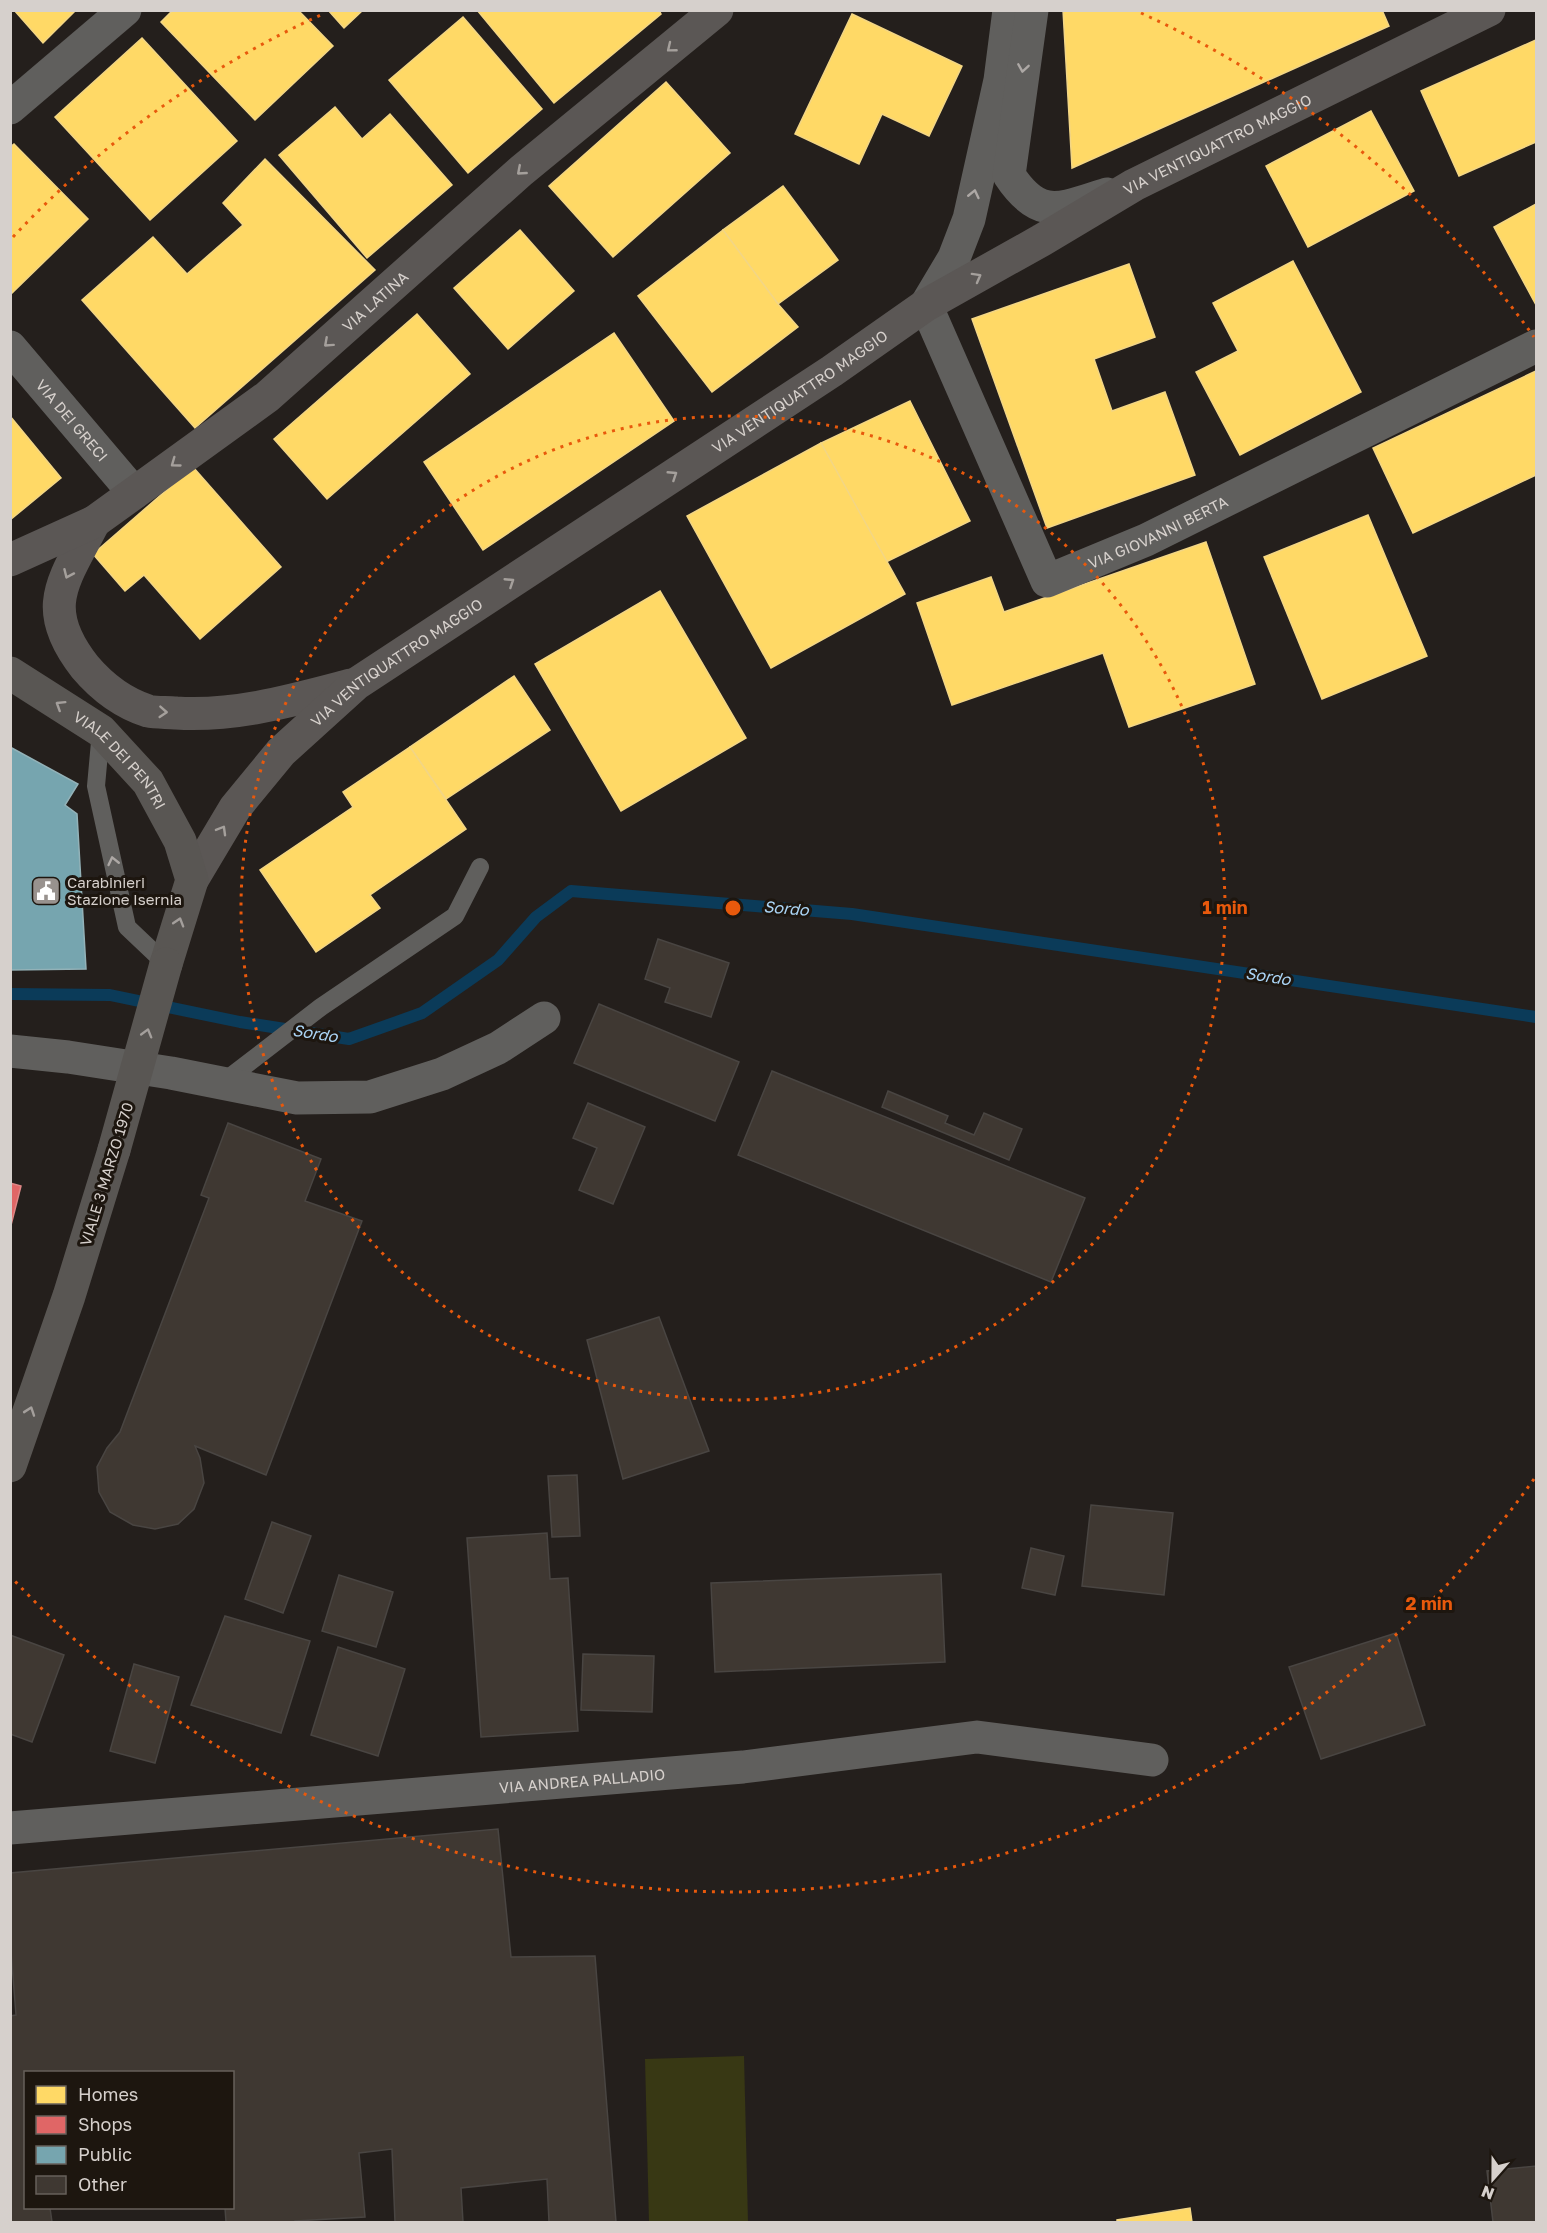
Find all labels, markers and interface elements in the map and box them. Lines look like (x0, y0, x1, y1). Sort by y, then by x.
one-way arrow (667, 40, 678, 51)
one-way arrow (1018, 64, 1030, 73)
street label: VIA VENTIQUATTRO MAGGIO (1120, 90, 1314, 198)
one-way arrow (517, 164, 528, 175)
one-way arrow (967, 190, 980, 200)
street label: VIA LATINA (338, 267, 411, 335)
one-way arrow (971, 273, 981, 284)
street label: VIA VENTIQUATTRO MAGGIO (708, 326, 891, 457)
one-way arrow (324, 336, 335, 347)
street label: VIA DEI GRECI (32, 376, 112, 465)
one-way arrow (170, 456, 181, 467)
one-way arrow (667, 471, 677, 483)
street label: VIA GIOVANNI BERTA (1085, 492, 1231, 572)
one-way arrow (63, 567, 75, 578)
one-way arrow (504, 578, 514, 590)
street label: VIA VENTIQUATTRO MAGGIO (307, 594, 486, 730)
one-way arrow (56, 700, 66, 712)
one-way arrow (158, 706, 167, 719)
street label: VIALE DEI PENTRI (70, 707, 170, 812)
one-way arrow (214, 826, 226, 836)
one-way arrow (107, 856, 120, 866)
place label: Carabinieri Stazione Isernia (67, 873, 182, 908)
public building icon: Carabinieri Stazione Isernia (30, 875, 62, 907)
water label: Sordo (763, 896, 811, 920)
text: 1 min (1202, 896, 1248, 918)
centre of rings (723, 898, 743, 918)
one-way arrow (172, 917, 184, 928)
water label: Sordo (1244, 963, 1293, 990)
water label: Sordo (291, 1020, 340, 1047)
one-way arrow (139, 1028, 152, 1038)
street label: VIALE 3 MARZO 1970 (76, 1100, 136, 1248)
one-way arrow (23, 1406, 36, 1416)
text: 2 min (1405, 1592, 1453, 1614)
street label: VIA ANDREA PALLADIO (498, 1765, 666, 1796)
legend (24, 2071, 234, 2209)
text: Homes (78, 2083, 138, 2105)
text: Shops (78, 2113, 132, 2135)
text: Public (78, 2143, 132, 2165)
north arrow (1463, 2149, 1523, 2209)
text: Other (78, 2173, 127, 2195)
text: N (1478, 2181, 1497, 2205)

